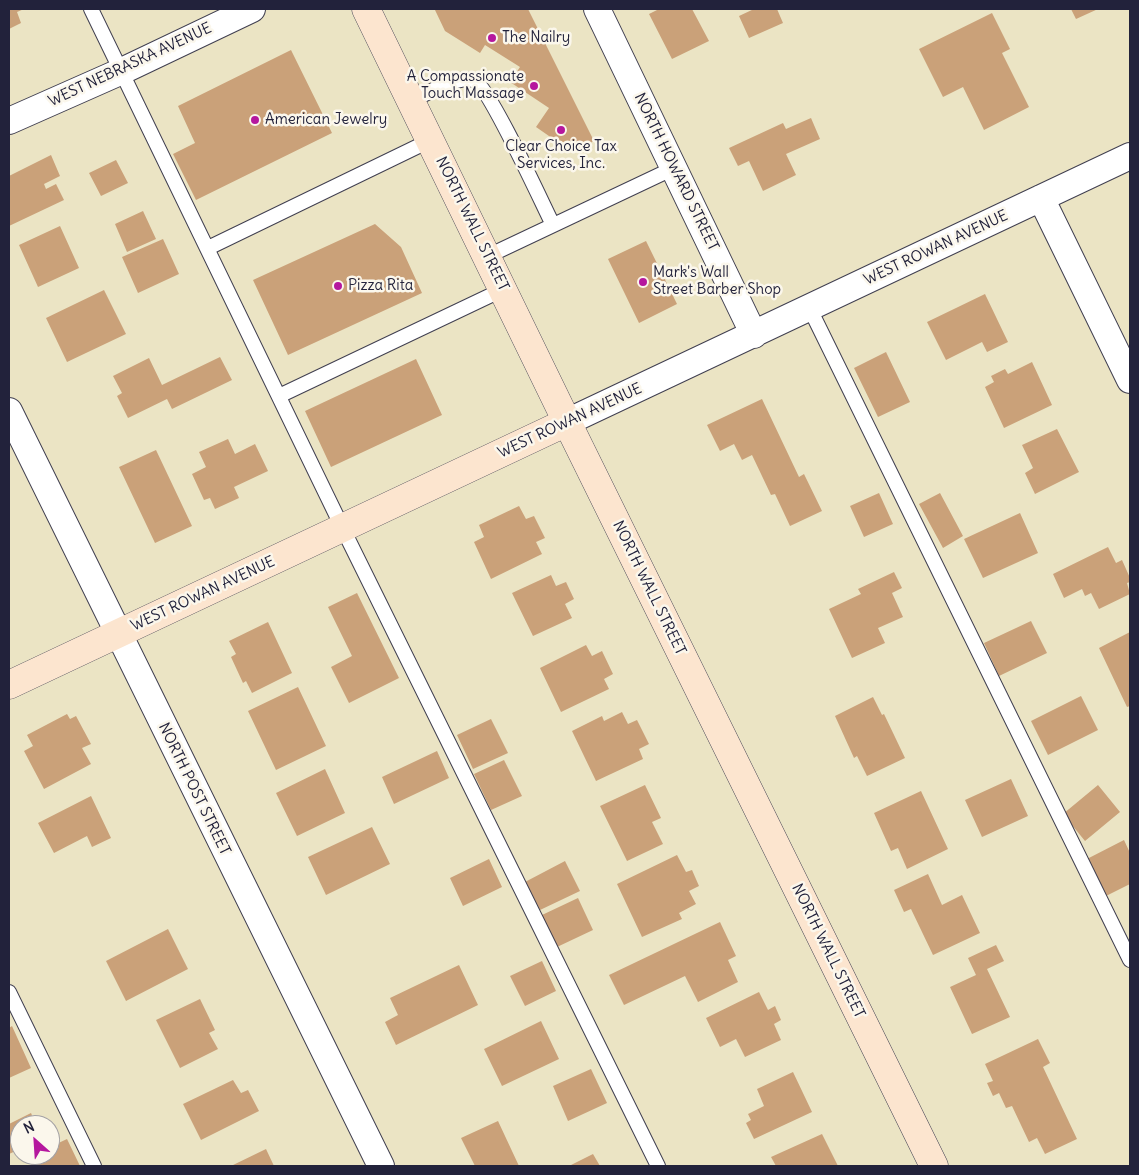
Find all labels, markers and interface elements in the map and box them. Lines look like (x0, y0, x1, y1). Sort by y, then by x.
street label: WEST NEBRASKA AVENUE (46, 19, 214, 111)
place label: The Nailry (502, 29, 570, 47)
marker: The Nailry (486, 32, 498, 44)
place label: A Compassionate Touch Massage (407, 68, 524, 103)
marker: A Compassionate Touch Massage (528, 80, 540, 92)
street label: NORTH HOWARD STREET (630, 90, 722, 254)
place label: American Jewelry (265, 111, 387, 129)
marker: American Jewelry (249, 114, 261, 126)
marker: Clear Choice Tax Services, Inc. (555, 124, 567, 136)
place label: Clear Choice Tax Services, Inc. (505, 138, 617, 173)
street label: NORTH WALL STREET (432, 154, 512, 294)
street label: WEST ROWAN AVENUE (861, 207, 1011, 289)
place label: Mark's Wall Street Barber Shop (653, 264, 781, 299)
marker: Mark's Wall Street Barber Shop (637, 276, 649, 288)
place label: Pizza Rita (348, 277, 413, 295)
marker: Pizza Rita (332, 280, 344, 292)
street label: WEST ROWAN AVENUE (495, 380, 645, 462)
street label: NORTH WALL STREET (609, 518, 689, 658)
street label: WEST ROWAN AVENUE (128, 553, 278, 635)
street label: NORTH POST STREET (154, 720, 234, 858)
street label: NORTH WALL STREET (788, 881, 868, 1021)
north arrow (10, 1115, 60, 1165)
text: N (21, 1117, 37, 1138)

